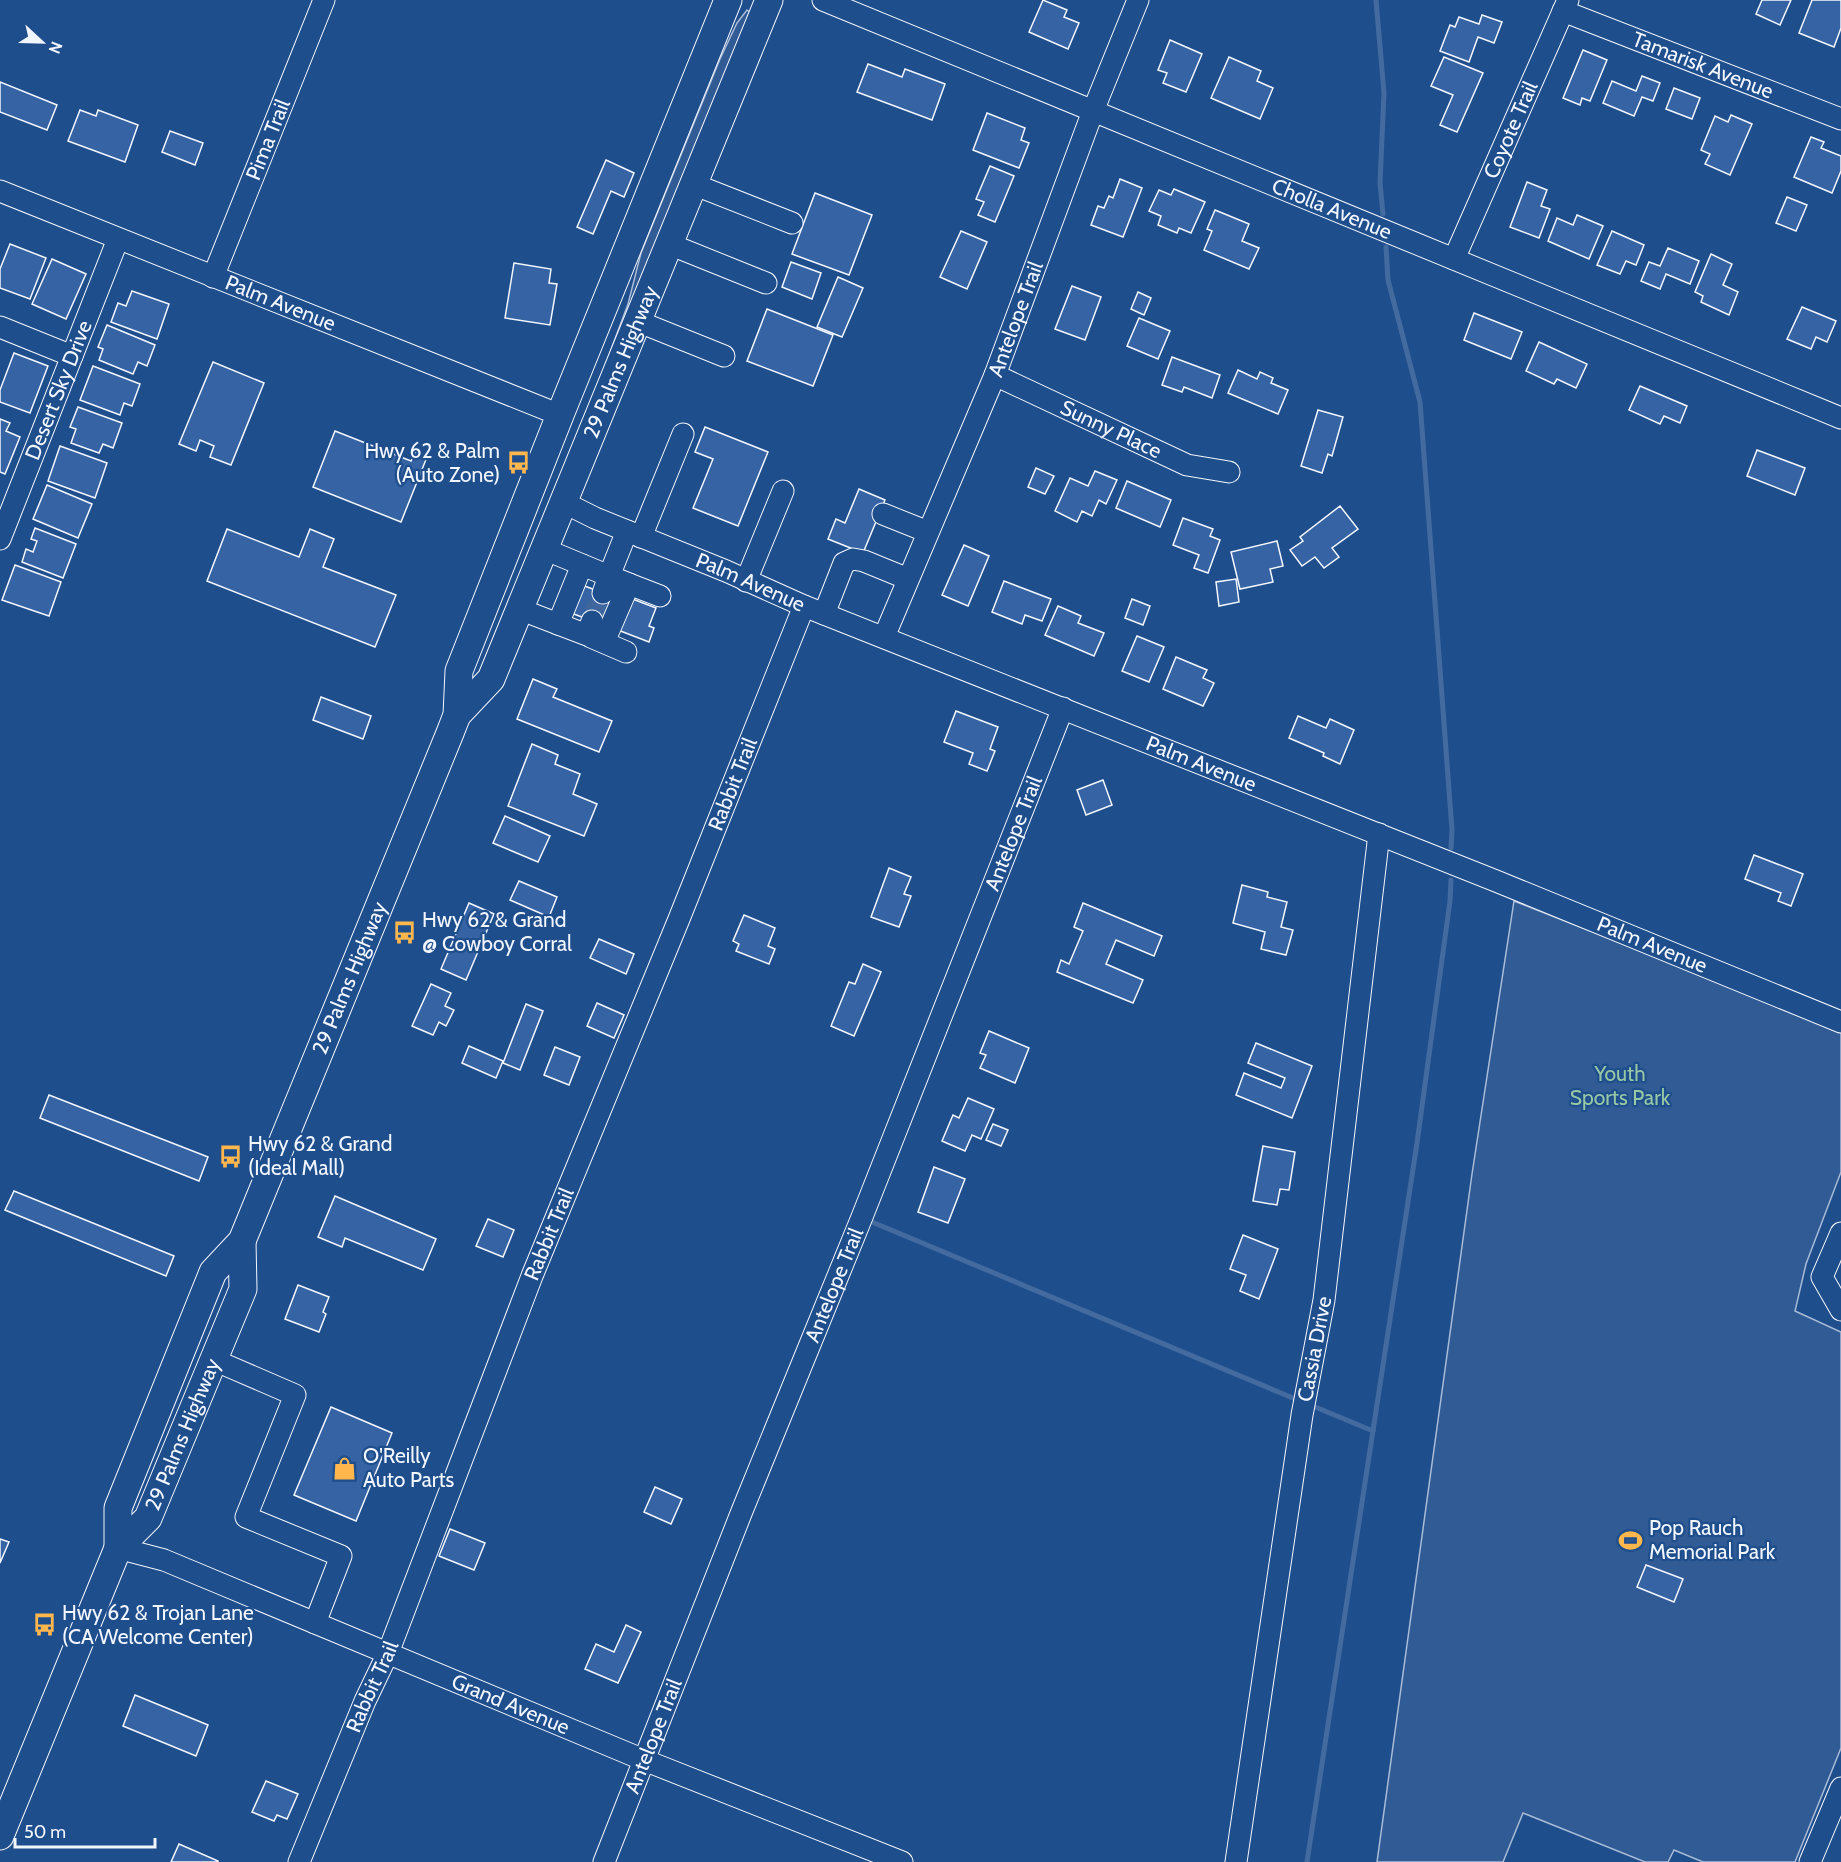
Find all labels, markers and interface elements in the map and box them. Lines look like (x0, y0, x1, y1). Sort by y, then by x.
north arrow (12, 12, 72, 72)
street label: Tamarisk Avenue (1629, 26, 1777, 104)
text: N (45, 39, 66, 56)
street label: Coyote Trail (1478, 77, 1543, 182)
street label: Pima Trail (240, 95, 295, 184)
street label: Cholla Avenue (1268, 173, 1396, 244)
street label: Antelope Trail (982, 258, 1048, 380)
street label: Palm Avenue (222, 269, 340, 336)
street label: 29 Palms Highway (578, 282, 663, 442)
street label: Desert Sky Drive (19, 316, 97, 463)
street label: Sunny Place (1057, 394, 1166, 463)
place label: Hwy 62 & Palm (Auto Zone) (364, 438, 500, 487)
bus stop icon: Hwy 62 & Palm (Auto Zone) (505, 450, 531, 476)
street label: Palm Avenue (692, 547, 809, 617)
street label: Palm Avenue (1143, 730, 1260, 797)
street label: Rabbit Trail (703, 734, 762, 834)
street label: Antelope Trail (979, 772, 1047, 894)
street label: 29 Palms Highway (307, 898, 392, 1058)
place label: Hwy 62 & Grand @ Cowboy Corral (422, 907, 572, 956)
street label: Palm Avenue (1594, 911, 1711, 978)
bus stop icon: Hwy 62 & Grand @ Cowboy Corral (391, 919, 417, 945)
park label: Youth Sports Park (1570, 1061, 1671, 1110)
place label: Hwy 62 & Grand (Ideal Mall) (248, 1131, 392, 1180)
bus stop icon: Hwy 62 & Grand (Ideal Mall) (217, 1143, 243, 1169)
street label: Rabbit Trail (519, 1184, 579, 1284)
street label: Antelope Trail (799, 1224, 868, 1346)
street label: Cassia Drive (1292, 1294, 1336, 1404)
street label: 29 Palms Highway (139, 1354, 225, 1514)
place label: O'Reilly Auto Parts (363, 1443, 454, 1492)
shop icon: O'Reilly Auto Parts (332, 1455, 358, 1481)
place label: Pop Rauch Memorial Park (1649, 1515, 1776, 1564)
sports icon: Pop Rauch Memorial Park (1618, 1527, 1644, 1553)
place label: Hwy 62 & Trojan Lane (CA Welcome Center) (62, 1600, 254, 1649)
bus stop icon: Hwy 62 & Trojan Lane (CA Welcome Center) (31, 1612, 57, 1638)
street label: Rabbit Trail (341, 1638, 403, 1736)
street label: Grand Avenue (448, 1668, 574, 1740)
street label: Antelope Trail (619, 1675, 687, 1797)
scale bar (15, 1811, 154, 1849)
text: 50 m (24, 1821, 66, 1843)

